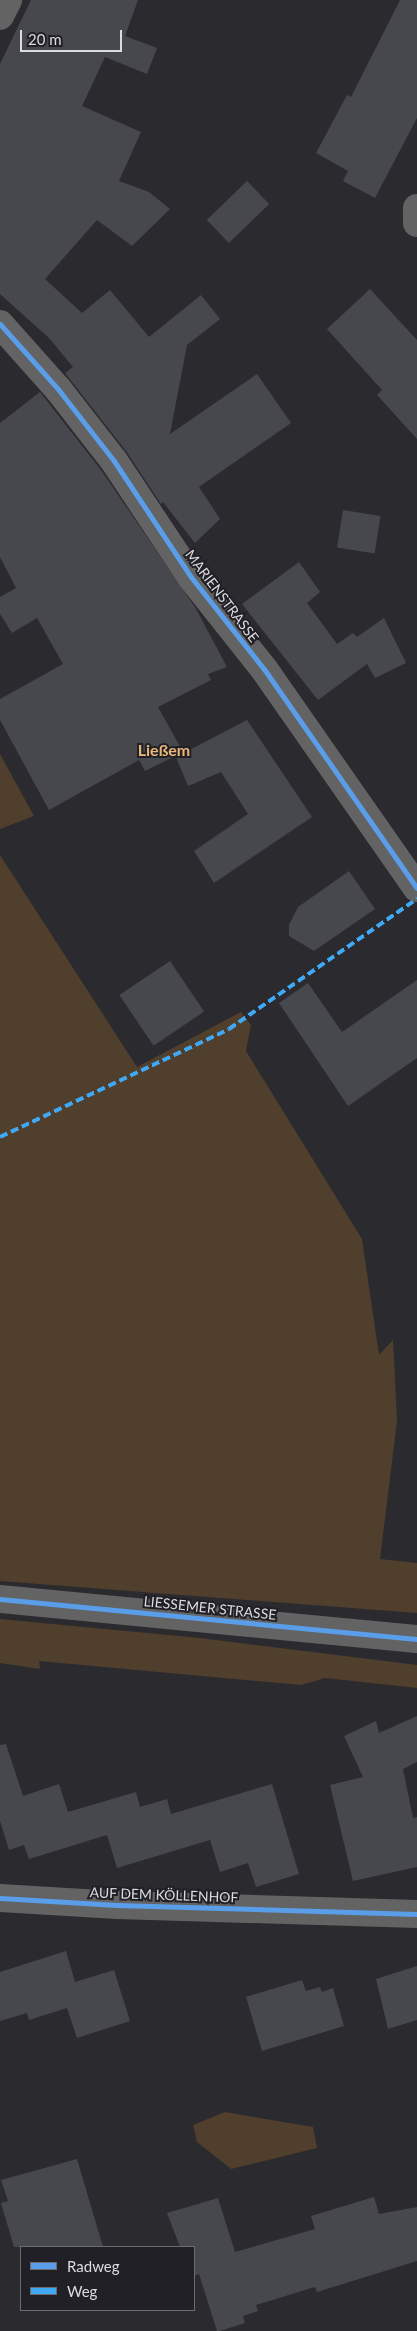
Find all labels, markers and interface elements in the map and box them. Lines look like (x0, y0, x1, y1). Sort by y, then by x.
scale bar (22, 20, 125, 52)
text: 20 m (28, 30, 62, 48)
street label: MARIENSTRASSE (182, 546, 262, 646)
district label: Ließem (138, 740, 190, 760)
street label: LIESSEMER STRASSE (143, 1593, 277, 1623)
street label: AUF DEM KÖLLENHOF (89, 1884, 239, 1906)
legend (20, 2246, 195, 2311)
text: Radweg (67, 2257, 120, 2275)
text: Weg (67, 2282, 97, 2300)

